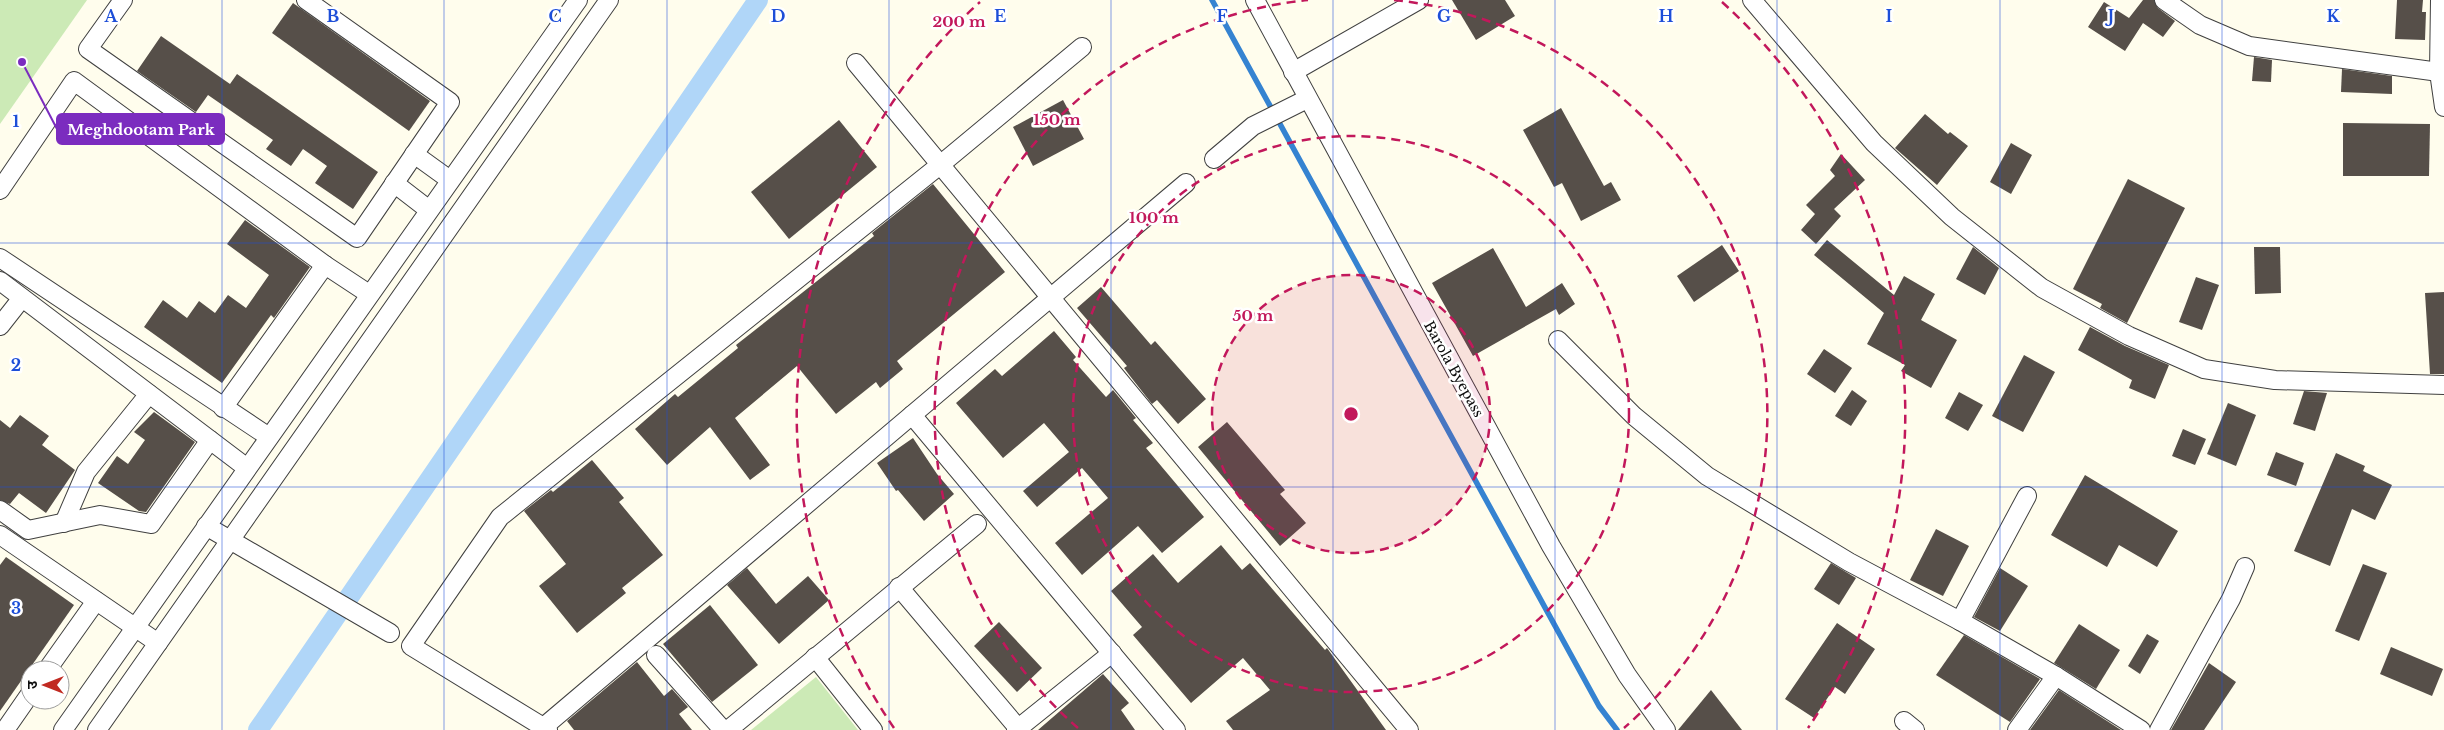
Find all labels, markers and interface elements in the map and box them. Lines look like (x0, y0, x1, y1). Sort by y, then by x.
text: A (104, 6, 119, 26)
text: B (327, 6, 340, 26)
text: C (548, 6, 562, 26)
text: D (771, 6, 785, 26)
text: E (994, 6, 1006, 26)
text: F (1216, 6, 1228, 26)
text: G (1437, 6, 1451, 26)
text: H (1658, 6, 1674, 26)
text: I (1886, 6, 1893, 26)
text: J (2105, 6, 2114, 26)
text: K (2326, 6, 2340, 26)
text: 200 m (933, 12, 986, 31)
text: 150 m (1033, 110, 1081, 129)
text: 1 (13, 111, 20, 131)
callout: Meghdootam Park (57, 114, 224, 144)
text: Meghdootam Park (67, 120, 216, 139)
text: 100 m (1129, 208, 1179, 227)
text: 50 m (1233, 306, 1274, 325)
street label: Barola Byepass (1420, 318, 1488, 420)
text: 2 (11, 355, 21, 375)
centre of rings (1342, 405, 1360, 423)
text: 3 (11, 598, 21, 618)
north arrow (20, 660, 70, 710)
text: उ (23, 680, 41, 689)

